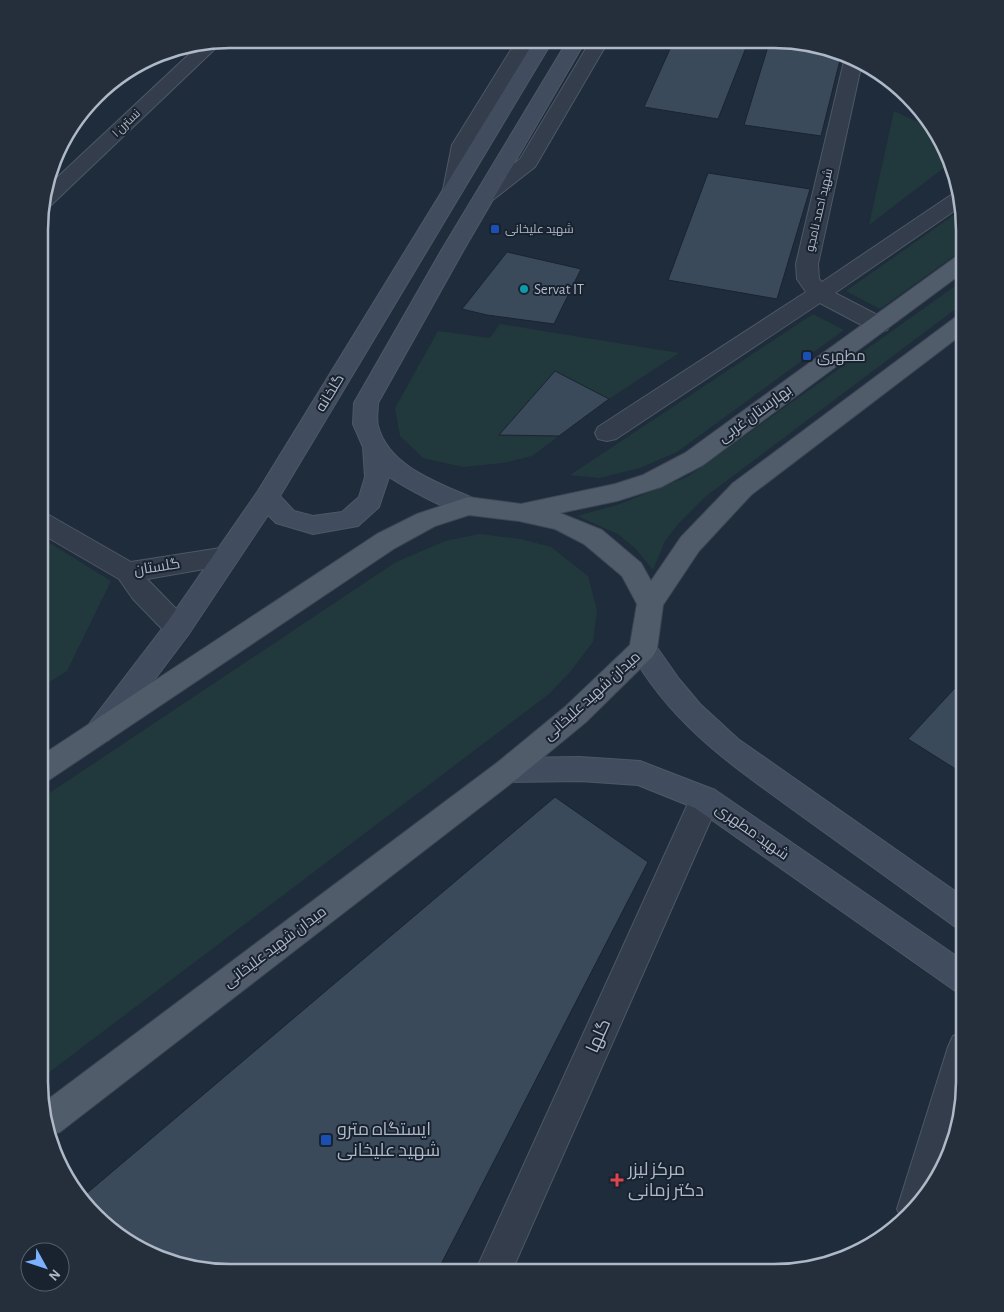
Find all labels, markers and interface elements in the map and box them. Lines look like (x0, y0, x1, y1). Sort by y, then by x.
street label: نسترن ۱ (109, 107, 143, 140)
street label: شهید احمد نامجو (804, 167, 835, 253)
marker: شهید علیخانی (489, 223, 501, 235)
place label: شهید علیخانی (505, 223, 574, 236)
place label: Servat IT (534, 282, 585, 297)
marker: Servat IT (518, 283, 530, 295)
place label: مطهری (817, 349, 866, 366)
marker: مطهری (801, 350, 813, 362)
street label: گلخانه (313, 372, 347, 414)
street label: بهارستان غربی (716, 382, 796, 447)
street label: گلستان (133, 556, 181, 580)
street label: میدان شهید علیخانی (540, 648, 645, 745)
street label: شهید مطهری (711, 800, 792, 864)
street label: میدان شهید علیخانی (220, 903, 330, 992)
street label: گلها (584, 1016, 615, 1056)
place label: ایستگاه مترو شهید علیخانی (337, 1121, 440, 1161)
marker: ایستگاه مترو شهید علیخانی (319, 1133, 333, 1147)
place label: مرکز لیزر دکتر زمانی (627, 1161, 704, 1201)
marker: مرکز لیزر دکتر زمانی (610, 1173, 624, 1187)
north arrow (20, 1242, 70, 1292)
text: N (46, 1266, 63, 1283)

